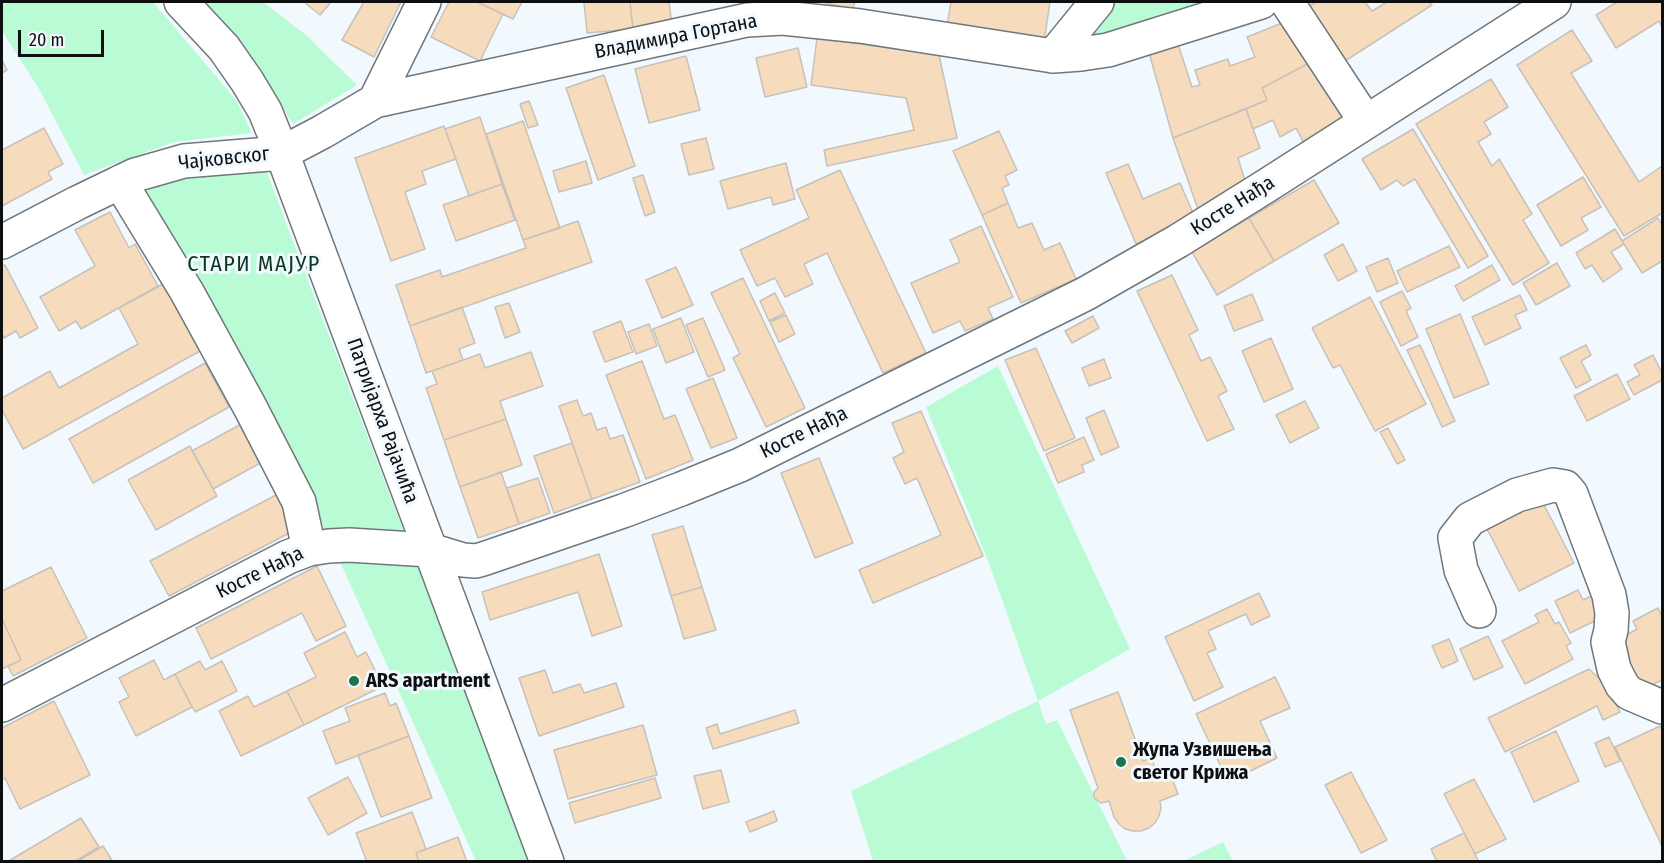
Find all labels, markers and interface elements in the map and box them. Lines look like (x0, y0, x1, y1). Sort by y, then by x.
street label: Владимира Гортана (593, 9, 759, 65)
scale bar (21, 18, 106, 56)
text: 20 m (29, 29, 64, 51)
street label: Чајковског (177, 142, 271, 176)
street label: Косте Нађа (1187, 171, 1279, 241)
district label: СТАРИ МАЈУР (187, 252, 321, 278)
street label: Патријарха Рајачића (341, 335, 423, 507)
street label: Косте Нађа (756, 402, 852, 464)
street label: Косте Нађа (212, 542, 308, 604)
place label: ARS apartment (366, 669, 490, 693)
marker: ARS apartment (347, 674, 361, 688)
place label: Жупа Узвишења светог Крижа (1133, 738, 1272, 785)
marker: Жупа Узвишења светог Крижа (1114, 755, 1128, 769)

